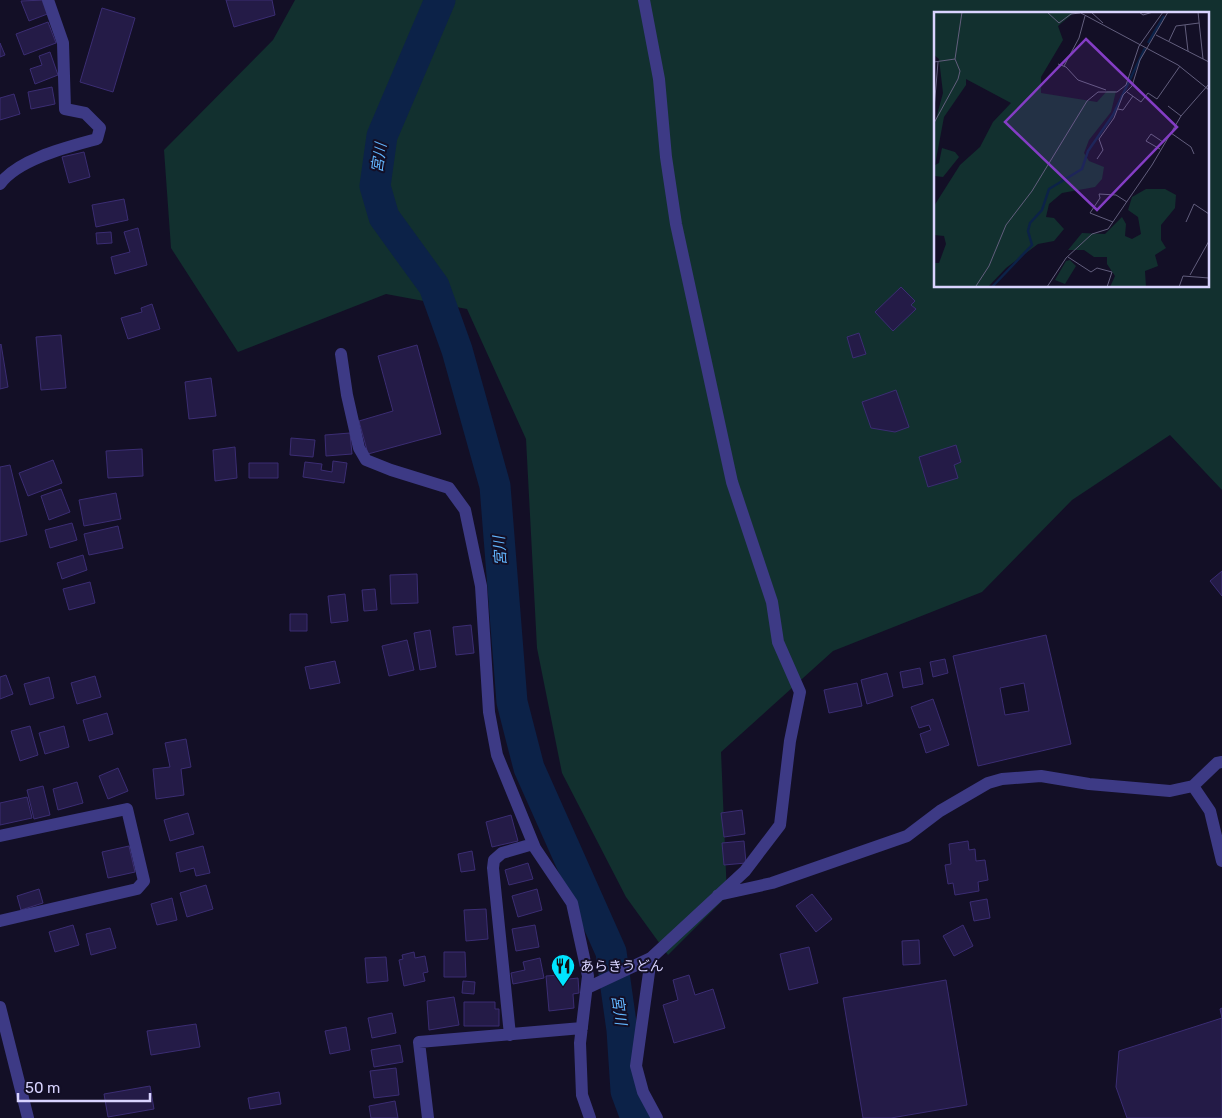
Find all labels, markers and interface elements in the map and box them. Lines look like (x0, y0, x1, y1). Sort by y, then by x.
inset map (934, 12, 1210, 288)
water label: 宮川 (368, 140, 390, 174)
water label: 宮川 (490, 533, 510, 567)
restaurant icon: あらきうどん (550, 953, 576, 987)
place label: あらきうどん (580, 958, 664, 975)
water label: 宮川 (608, 994, 630, 1028)
scale bar (18, 1070, 150, 1102)
text: 50 m (25, 1079, 60, 1097)

